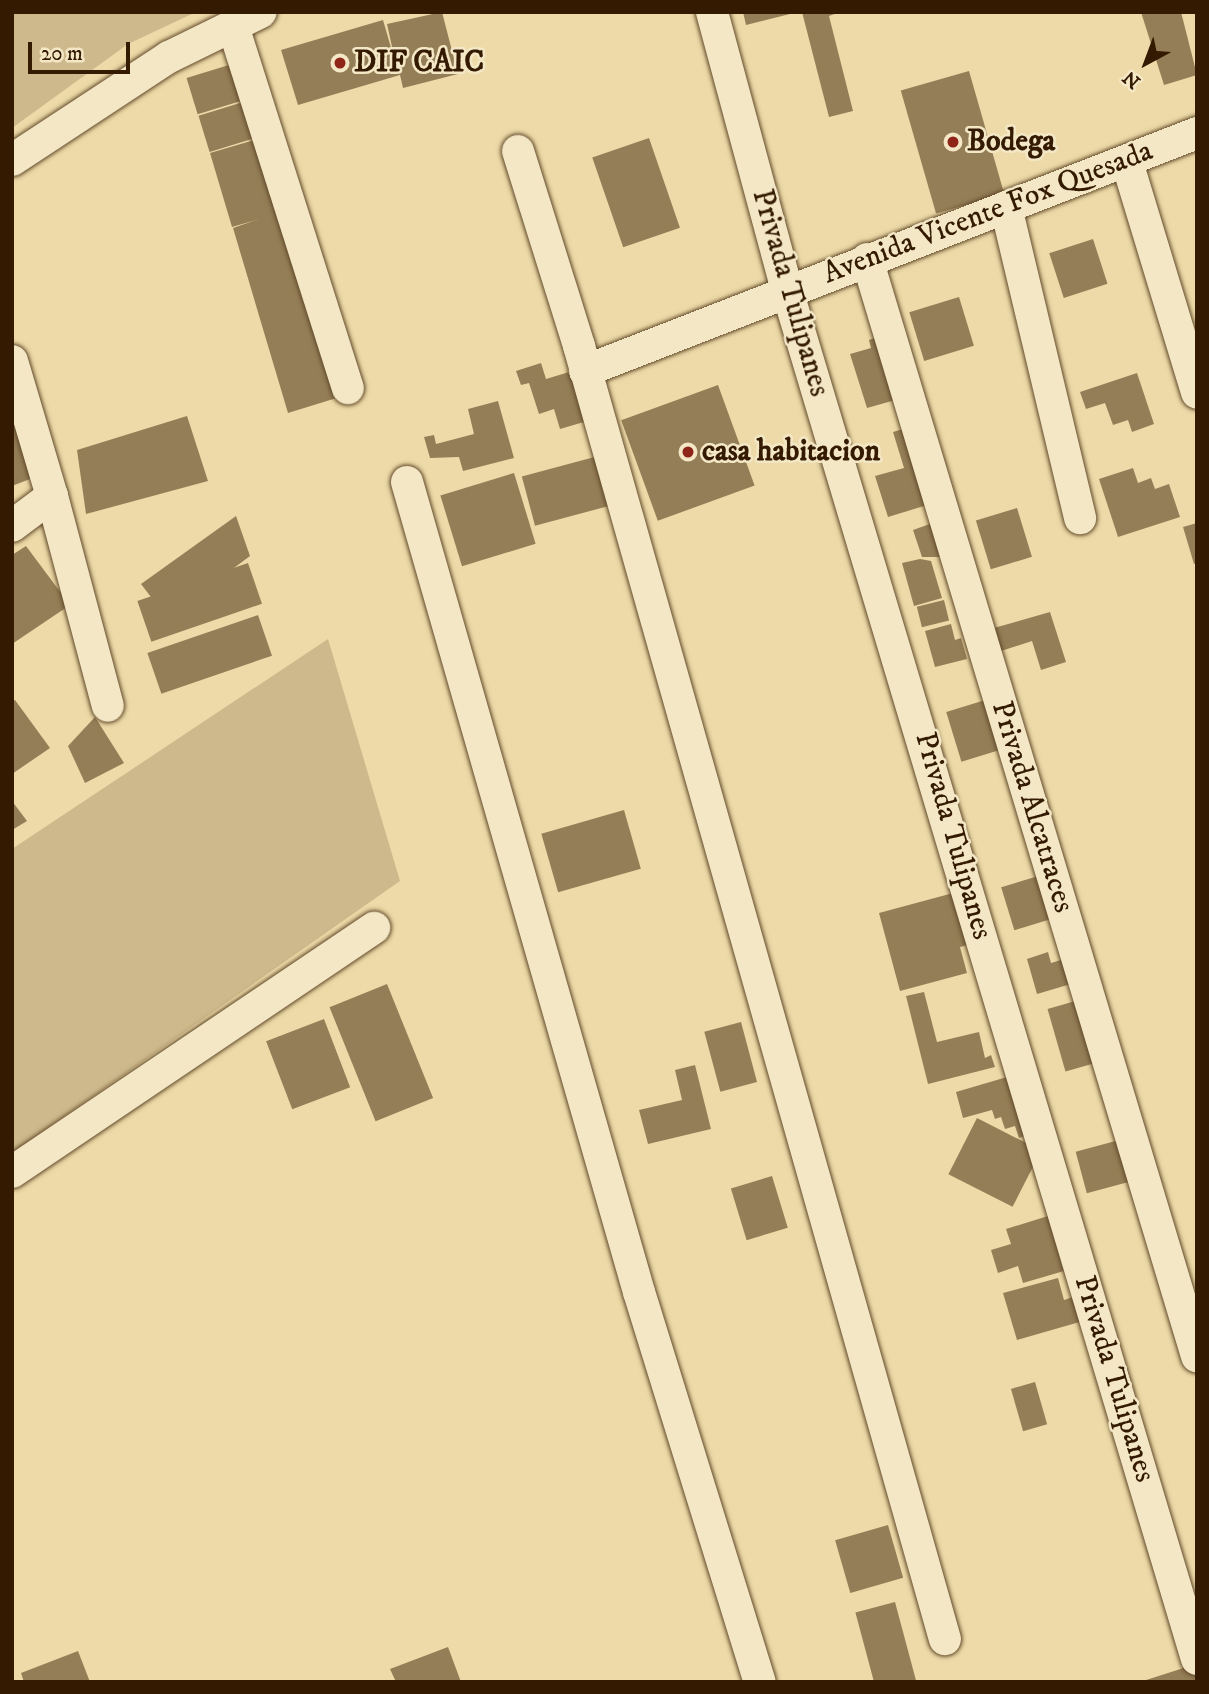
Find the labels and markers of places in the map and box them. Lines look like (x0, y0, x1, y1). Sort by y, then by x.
place label: DIF CAIC (354, 45, 484, 81)
marker: DIF CAIC (332, 55, 348, 71)
place label: Bodega (967, 124, 1055, 160)
marker: Bodega (945, 134, 961, 150)
place label: casa habitacion (702, 434, 880, 470)
marker: casa habitacion (680, 444, 696, 460)

